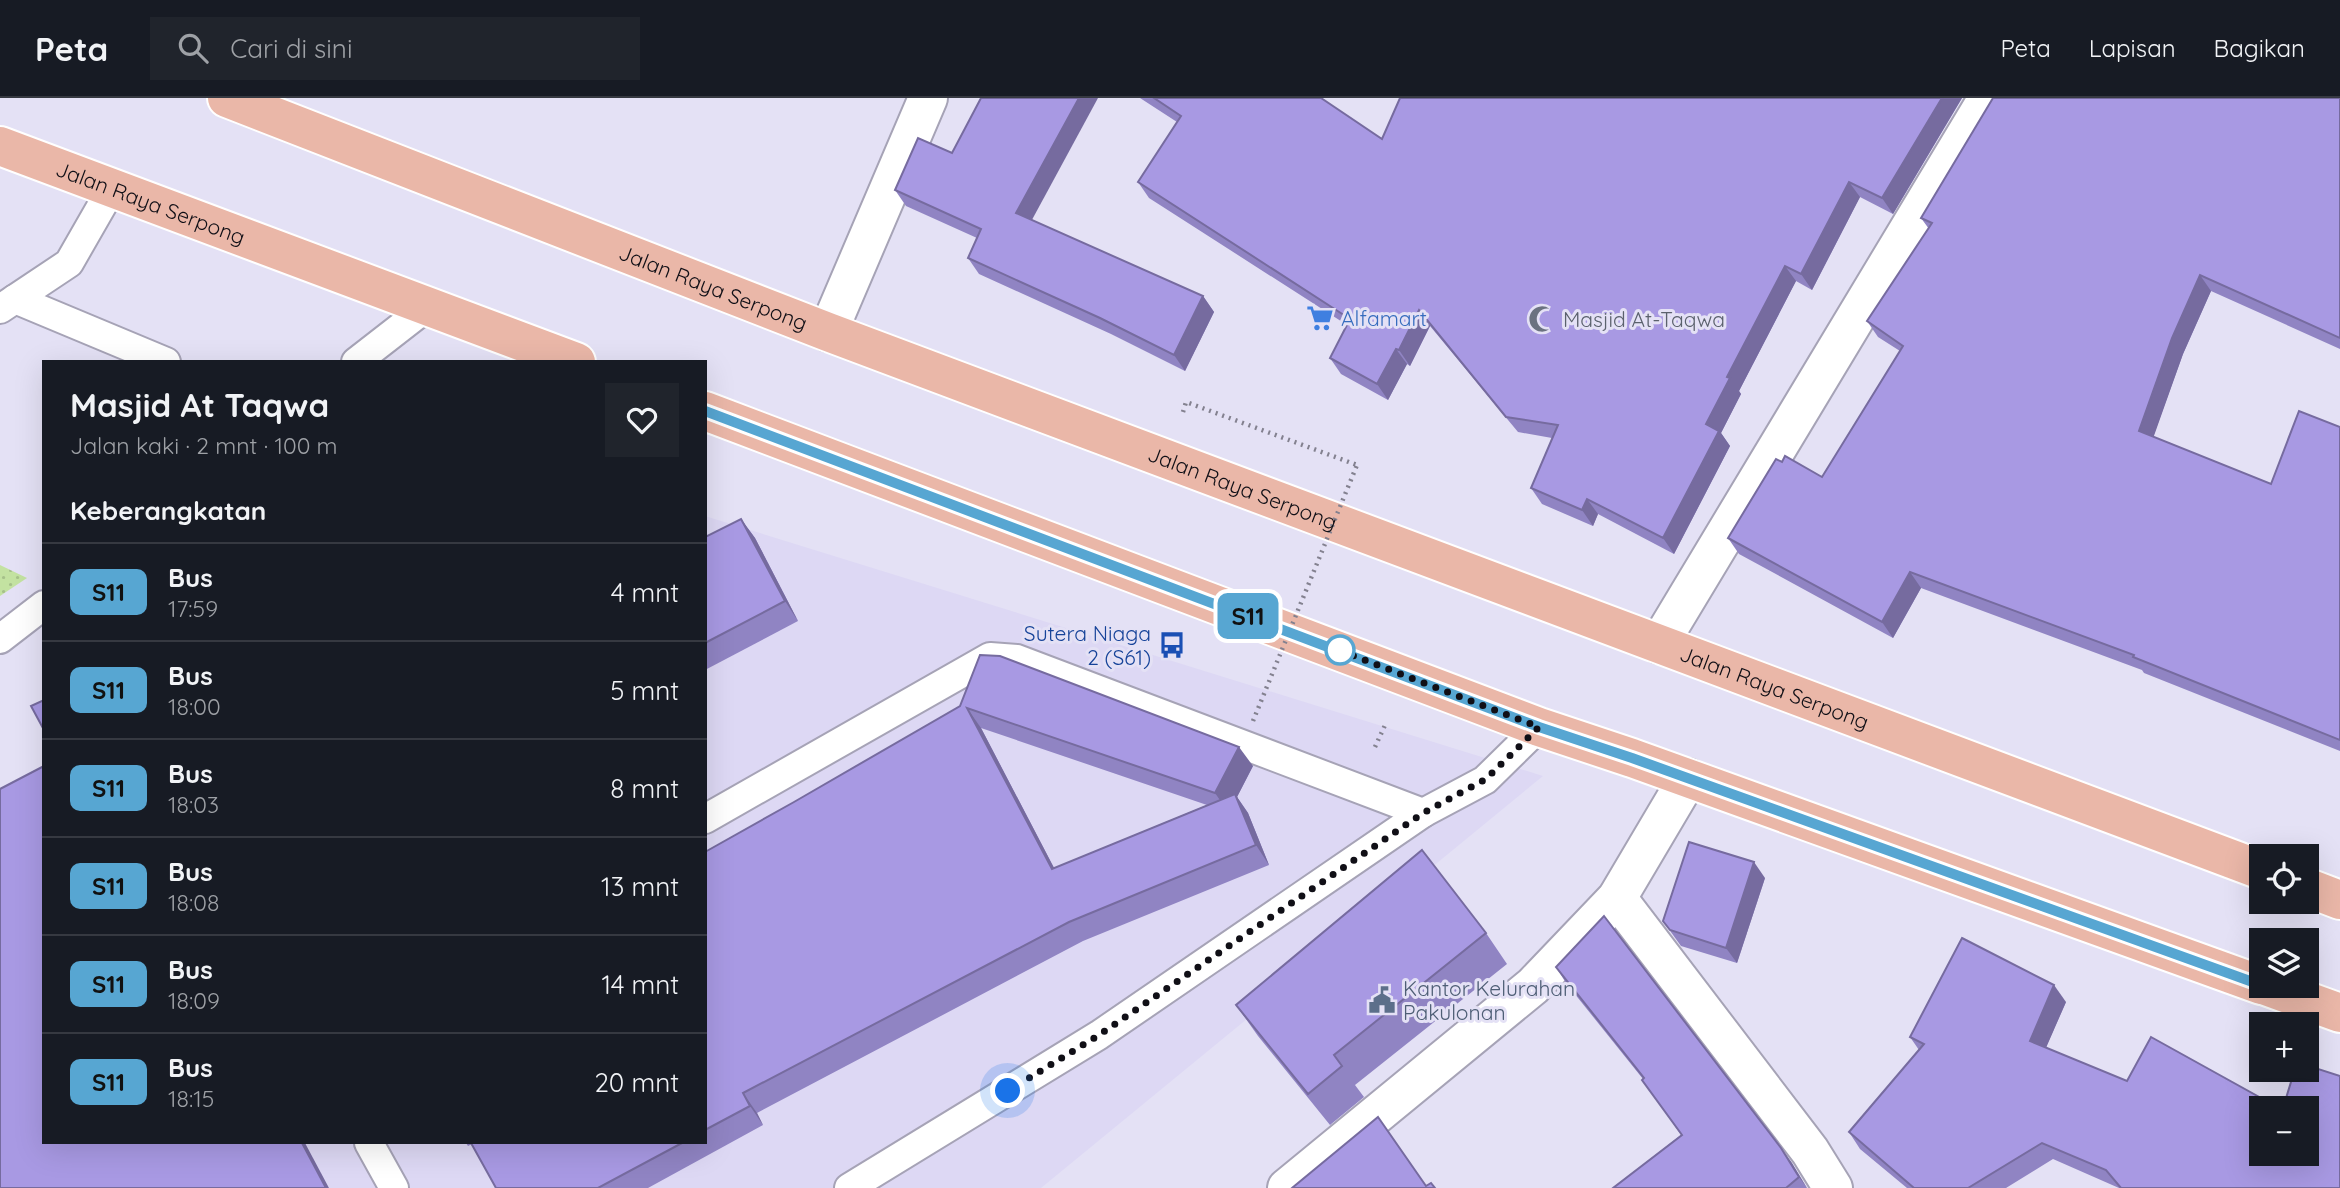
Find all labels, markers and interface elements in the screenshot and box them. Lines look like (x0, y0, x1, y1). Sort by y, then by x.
search box (150, 17, 640, 80)
text: Peta (35, 28, 108, 69)
icon: search (174, 29, 212, 67)
text: Cari di sini (230, 32, 352, 65)
text: Peta (2000, 33, 2051, 63)
text: Lapisan (2089, 33, 2176, 63)
text: Bagikan (2214, 33, 2305, 63)
street label: Jalan Raya Serpong (53, 155, 249, 250)
street label: Jalan Raya Serpong (616, 239, 811, 336)
supermarket icon: Alfamart (1305, 303, 1335, 333)
mosque icon: Masjid At-Taqwa (1527, 304, 1557, 334)
place label: Alfamart (1341, 305, 1427, 331)
place label: Masjid At-Taqwa (1563, 306, 1725, 332)
button: heart (605, 383, 679, 457)
text: Masjid At Taqwa (70, 384, 329, 425)
text: Jalan kaki · 2 mnt · 100 m (70, 431, 338, 460)
street label: Jalan Raya Serpong (1145, 440, 1341, 535)
text: Keberangkatan (70, 494, 266, 527)
text: Bus (168, 561, 213, 594)
text: 4 mnt (611, 576, 679, 609)
text: S11 (92, 577, 125, 607)
line badge: S11 (1208, 593, 1288, 639)
text: 17:59 (168, 594, 218, 623)
text: S11 (1232, 601, 1265, 631)
place label: Sutera Niaga 2 (S61) (1024, 620, 1151, 670)
bus stop icon: Sutera Niaga 2 (S61) (1157, 630, 1187, 660)
unlabelled marker (1325, 635, 1355, 665)
street label: Jalan Raya Serpong (1676, 640, 1873, 735)
text: Bus (168, 659, 213, 692)
text: 5 mnt (610, 674, 679, 707)
text: S11 (92, 675, 125, 705)
text: 18:00 (168, 692, 221, 721)
text: Bus (168, 757, 213, 790)
text: 8 mnt (610, 772, 679, 805)
text: S11 (92, 773, 125, 803)
text: 18:03 (168, 790, 219, 819)
map controls (2249, 844, 2319, 1166)
button: locate (2249, 844, 2319, 914)
text: Bus (168, 855, 213, 888)
text: 13 mnt (601, 870, 679, 903)
text: S11 (92, 871, 125, 901)
text: 18:08 (168, 888, 219, 917)
button: layers (2249, 928, 2319, 998)
text: Bus (168, 953, 213, 986)
text: 14 mnt (601, 968, 679, 1001)
text: S11 (92, 969, 125, 999)
place label: Kantor Kelurahan Pakulonan (1403, 975, 1575, 1025)
public building icon: Kantor Kelurahan Pakulonan (1367, 985, 1397, 1015)
text: 18:09 (168, 986, 220, 1015)
button: + (2249, 1012, 2319, 1082)
text: Bus (168, 1051, 213, 1084)
text: 20 mnt (594, 1066, 679, 1099)
text: S11 (92, 1067, 125, 1097)
your location (990, 1073, 1025, 1108)
text: 18:15 (168, 1084, 214, 1113)
button: − (2249, 1096, 2319, 1166)

